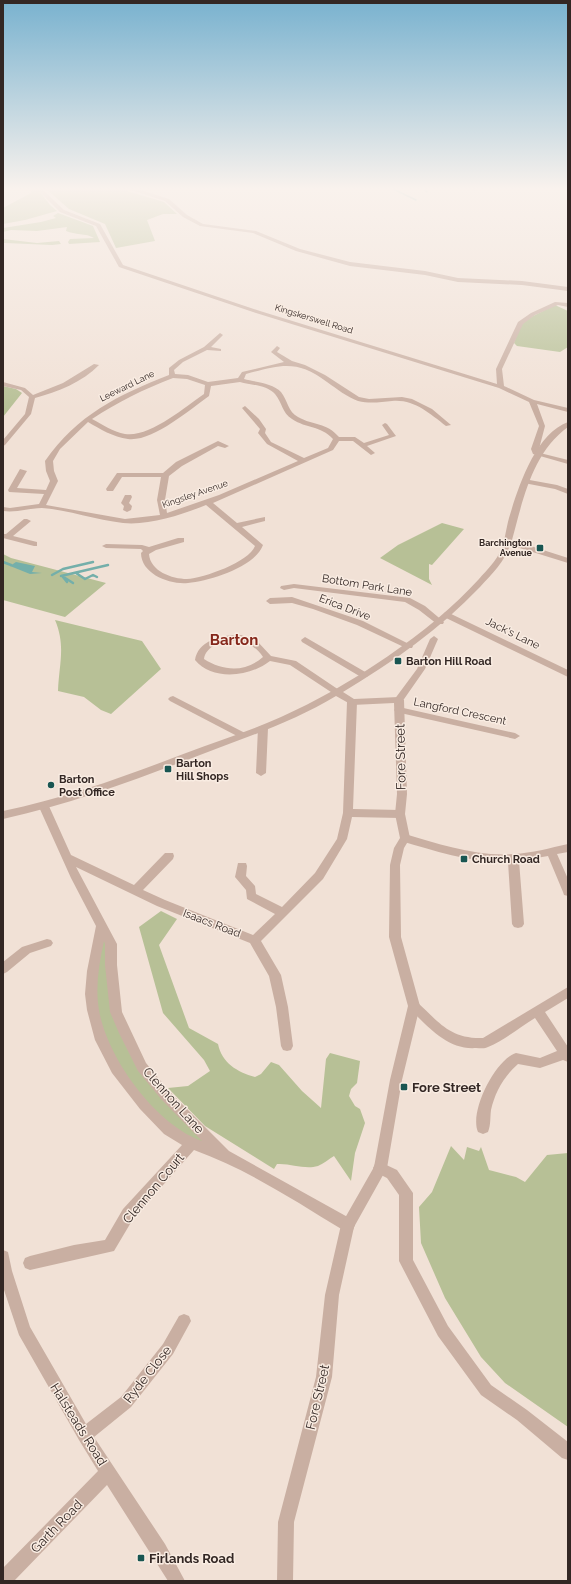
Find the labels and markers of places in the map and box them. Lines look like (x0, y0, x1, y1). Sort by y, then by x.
place label: Barchington Avenue (479, 538, 533, 558)
marker: Barchington Avenue (535, 543, 545, 553)
place label: Barton Hill Road (406, 655, 492, 668)
marker: Barton Hill Road (393, 656, 403, 666)
place label: Barton Hill Shops (176, 757, 229, 783)
marker: Barton Hill Shops (163, 764, 173, 774)
place label: Barton Post Office (59, 773, 115, 799)
marker: Barton Post Office (46, 780, 56, 790)
place label: Church Road (472, 853, 540, 866)
marker: Church Road (459, 854, 469, 864)
place label: Fore Street (412, 1080, 481, 1095)
marker: Fore Street (399, 1082, 409, 1092)
place label: Firlands Road (149, 1551, 234, 1566)
marker: Firlands Road (136, 1553, 146, 1563)

